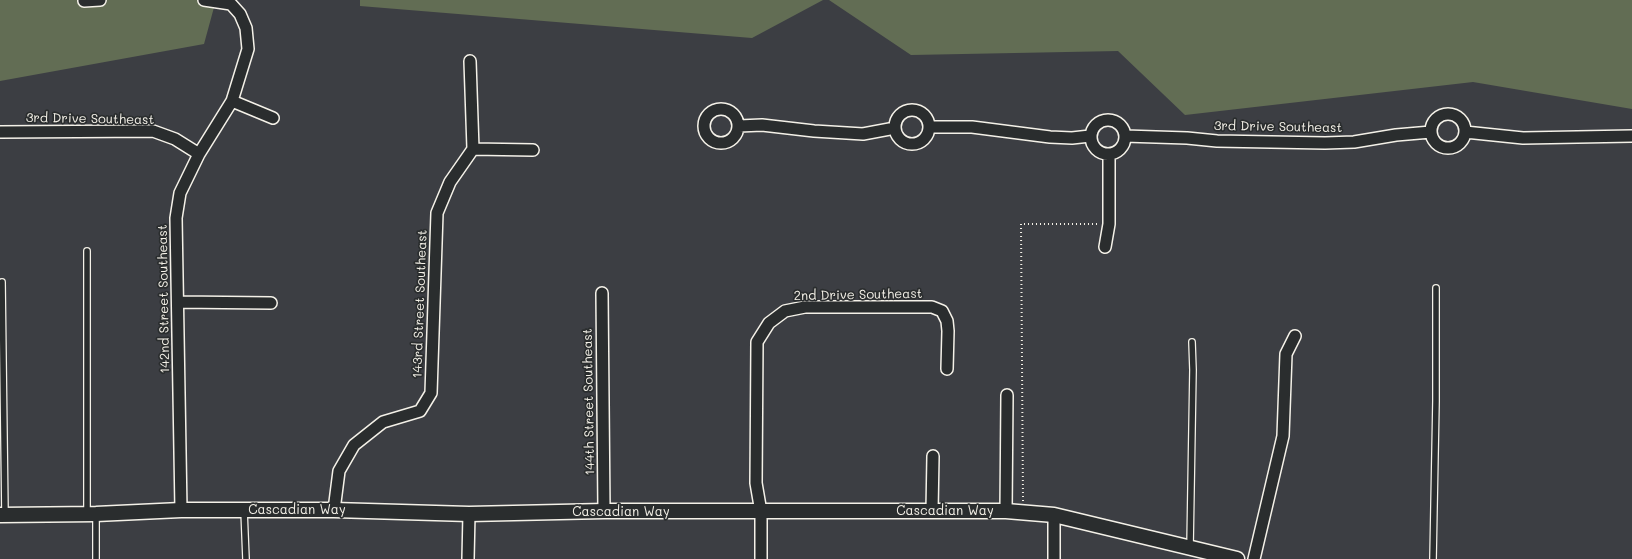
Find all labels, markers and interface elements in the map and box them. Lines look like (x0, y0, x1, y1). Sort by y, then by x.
street label: 3rd Drive Southeast (26, 110, 154, 128)
street label: 3rd Drive Southeast (1214, 118, 1342, 136)
street label: 142nd Street Southeast (155, 224, 173, 374)
street label: 143rd Street Southeast (410, 229, 430, 379)
street label: 2nd Drive Southeast (794, 286, 922, 304)
street label: 144th Street Southeast (580, 328, 598, 476)
street label: Cascadian Way (248, 502, 346, 518)
street label: Cascadian Way (896, 503, 994, 519)
street label: Cascadian Way (572, 504, 670, 520)

